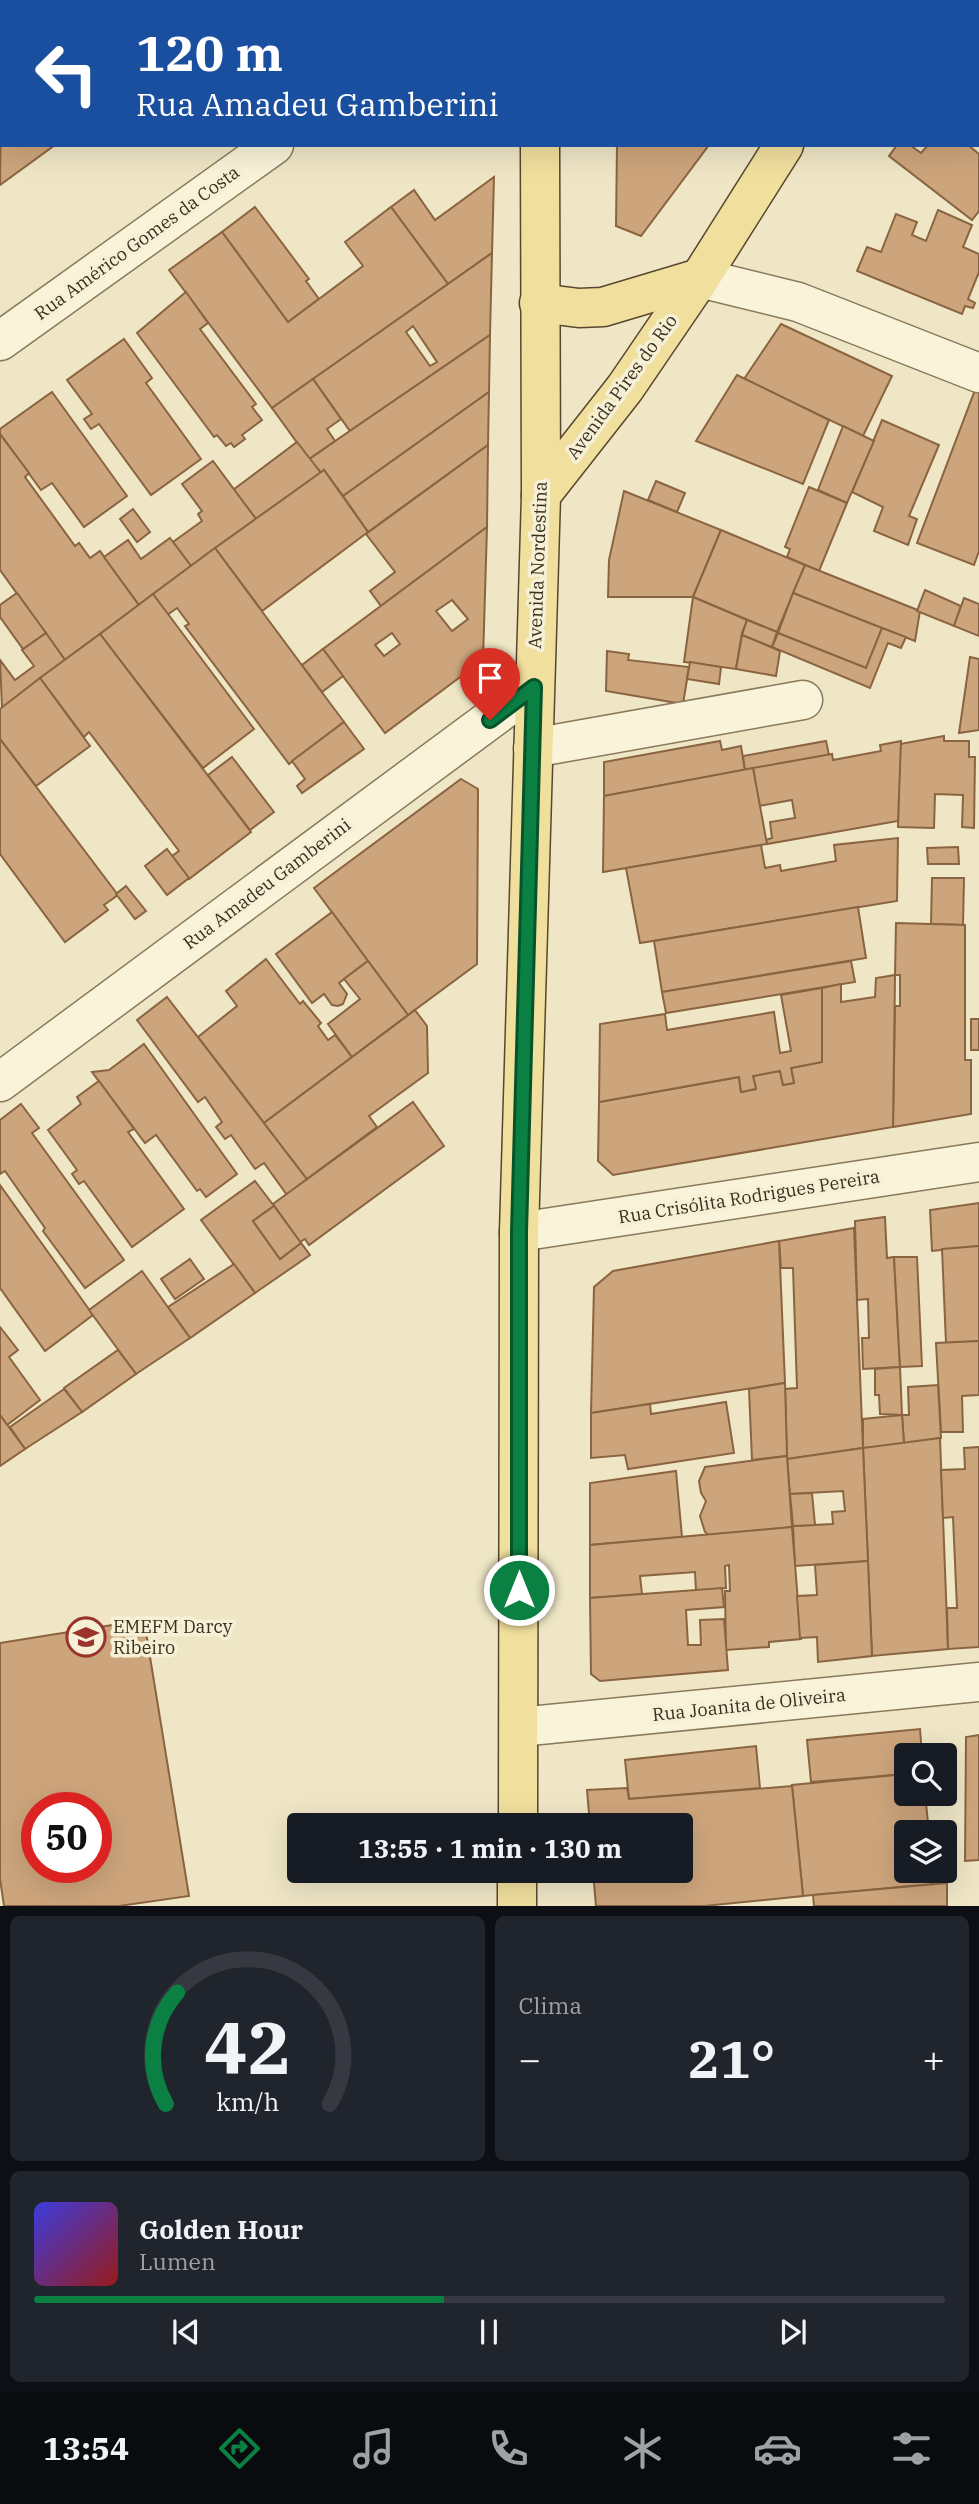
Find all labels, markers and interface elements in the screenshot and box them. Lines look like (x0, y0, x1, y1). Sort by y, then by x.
text: 120 m (136, 21, 283, 84)
icon: left (21, 28, 112, 119)
text: Rua Amadeu Gamberini (136, 83, 499, 125)
street label: Rua Américo Gomes da Costa (30, 160, 244, 325)
street label: Avenida Pires do Rio (561, 310, 682, 464)
street label: Avenida Nordestina (523, 481, 552, 649)
pin (460, 648, 520, 720)
icon: arrive (471, 659, 509, 697)
street label: Rua Amadeu Gamberini (178, 813, 355, 954)
street label: Rua Crisólita Rodrigues Pereira (617, 1164, 882, 1229)
position arrow (482, 1553, 556, 1627)
place label: EMEFM Darcy Ribeiro (113, 1615, 233, 1659)
school or university icon: EMEFM Darcy Ribeiro (65, 1616, 107, 1658)
street label: Rua Joanita de Oliveira (651, 1683, 847, 1726)
map controls (894, 1743, 957, 1883)
button: search (894, 1743, 957, 1806)
speed limit sign: 50 (21, 1792, 112, 1883)
button: layers (894, 1820, 957, 1883)
text: 13:55 · 1 min · 130 m (358, 1831, 622, 1865)
text: Clima (519, 1990, 582, 2020)
text: 42 (204, 2000, 291, 2095)
text: 21° (688, 2025, 775, 2092)
text: − (519, 2034, 541, 2083)
text: + (922, 2034, 945, 2083)
text: km/h (216, 2085, 279, 2118)
text: Golden Hour (139, 2212, 303, 2246)
text: Lumen (139, 2246, 216, 2276)
icon: previous (167, 2313, 205, 2351)
icon: pause (470, 2313, 508, 2351)
icon: next (774, 2313, 812, 2351)
icon: directions (215, 2424, 264, 2473)
icon: music (349, 2424, 398, 2473)
icon: phone (484, 2424, 533, 2473)
icon: climate (618, 2424, 667, 2473)
icon: car (753, 2424, 802, 2473)
icon: filters (887, 2424, 936, 2473)
text: 13:54 (43, 2427, 129, 2469)

